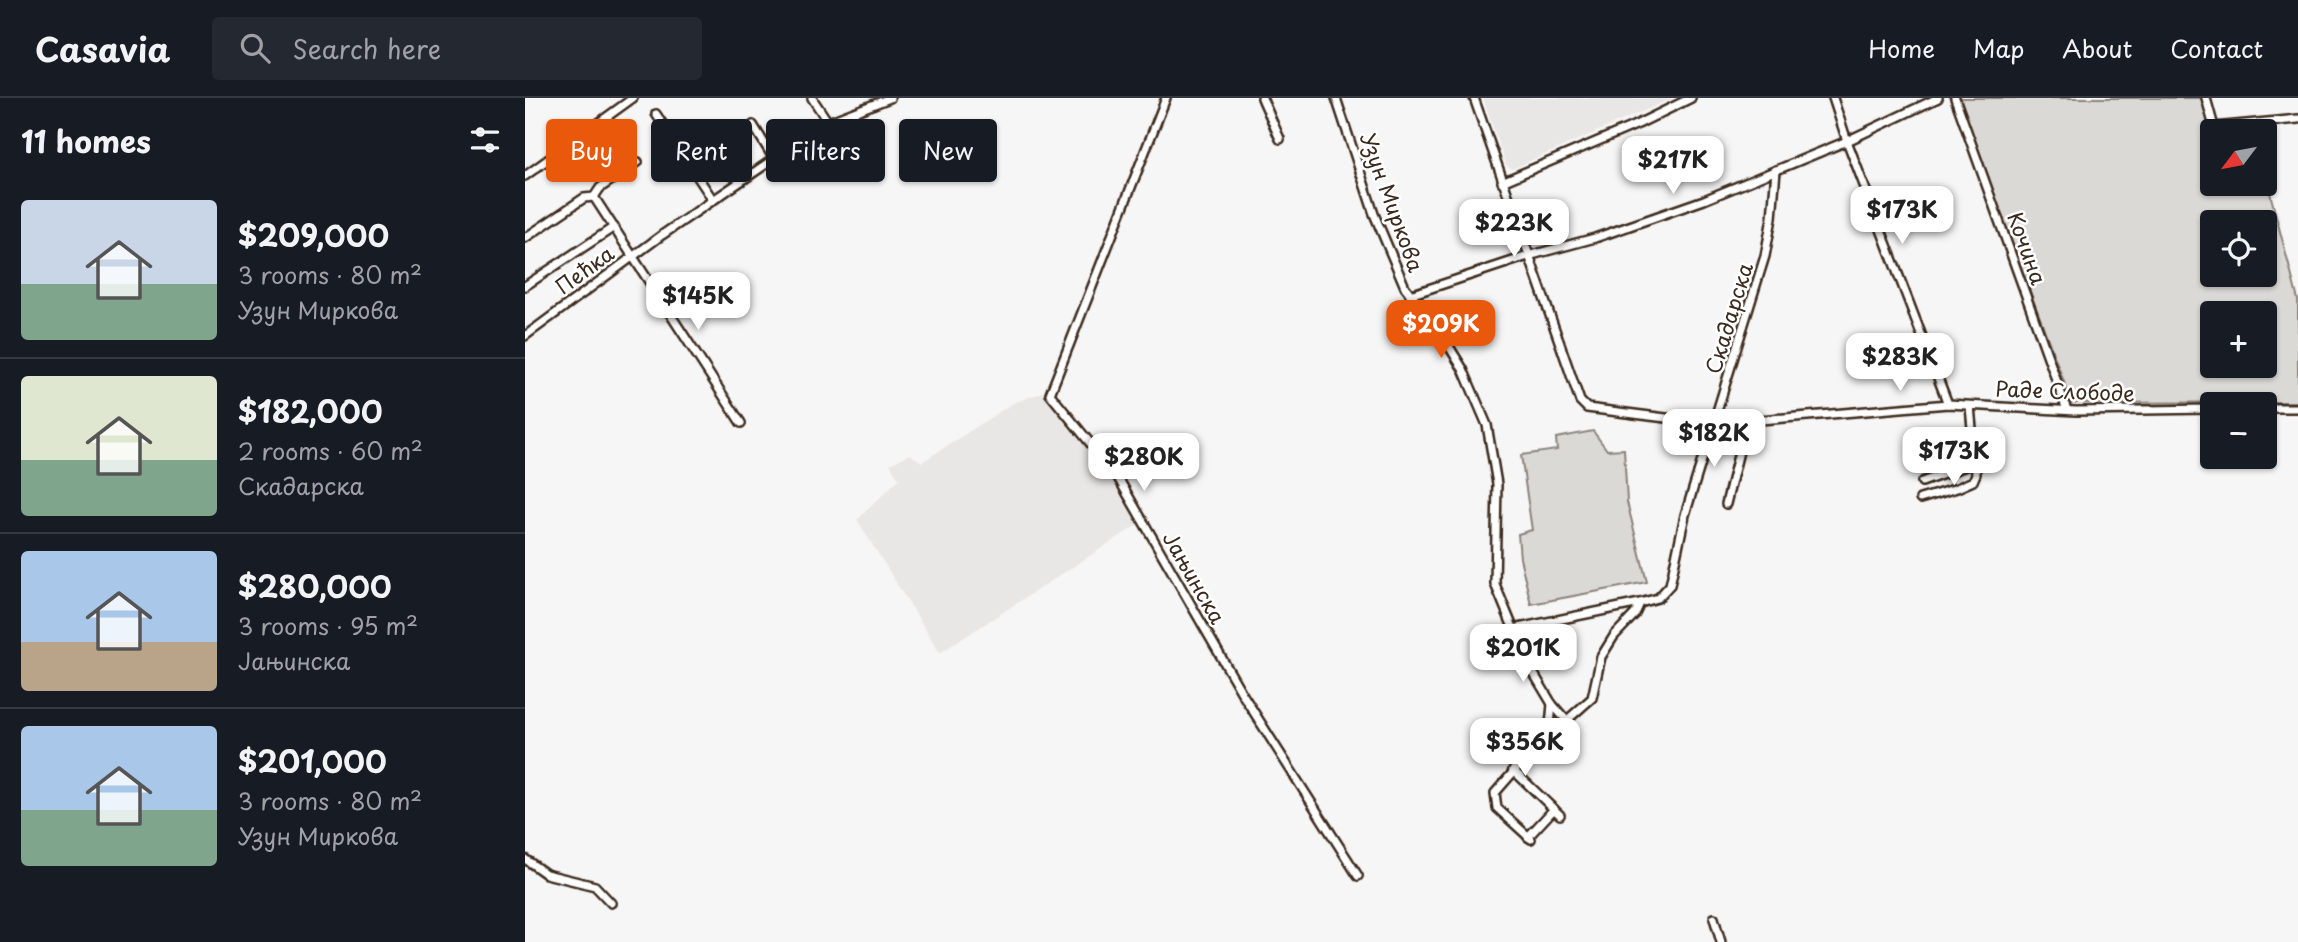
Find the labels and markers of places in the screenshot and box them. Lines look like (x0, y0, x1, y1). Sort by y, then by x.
pin: $217K (1624, 136, 1722, 196)
pin: $173K (1853, 186, 1951, 246)
pin: $223K (1465, 200, 1563, 259)
pin: $145K (649, 272, 747, 332)
pin: $209K (1392, 300, 1490, 360)
pin: $283K (1851, 334, 1949, 393)
pin: $182K (1665, 410, 1763, 469)
pin: $173K (1905, 428, 2003, 487)
pin: $280K (1095, 434, 1193, 493)
pin: $201K (1474, 624, 1572, 684)
pin: $356K (1476, 718, 1574, 778)

